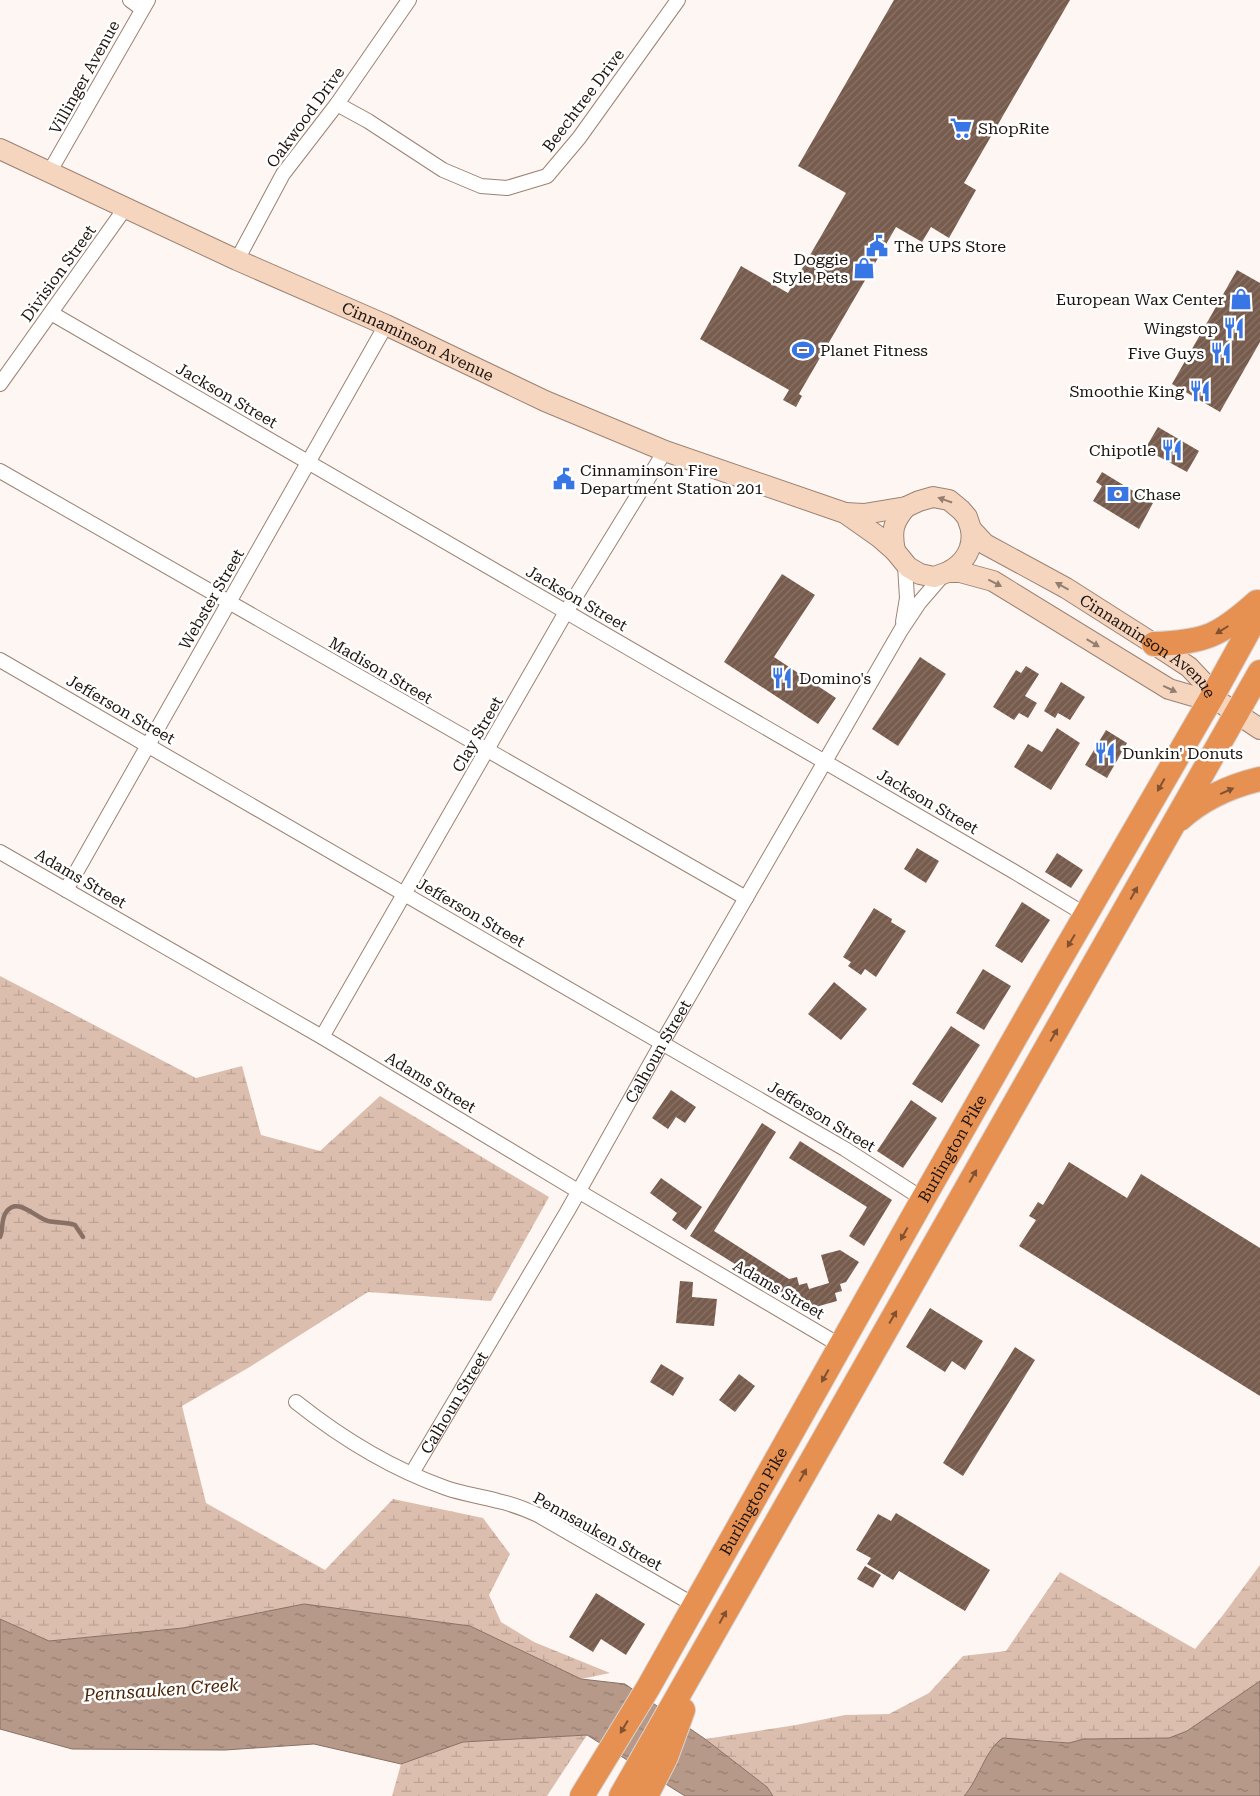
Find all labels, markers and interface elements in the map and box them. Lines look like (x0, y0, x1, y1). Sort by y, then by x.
street label: Villinger Avenue (45, 17, 124, 137)
street label: Beechtree Drive (539, 45, 628, 155)
street label: Oakwood Drive (262, 63, 348, 171)
supermarket icon: ShopRite (948, 115, 974, 141)
place label: ShopRite (978, 119, 1050, 138)
street label: Division Street (17, 221, 100, 325)
public building icon: The UPS Store (864, 233, 890, 259)
place label: The UPS Store (894, 237, 1006, 256)
place label: Doggie Style Pets (772, 250, 848, 287)
shop icon: Doggie Style Pets (851, 255, 877, 281)
shop icon: European Wax Center (1228, 286, 1254, 312)
place label: European Wax Center (1056, 290, 1224, 309)
street label: Cinnaminson Avenue (339, 298, 497, 385)
restaurant icon: Wingstop (1221, 315, 1247, 341)
place label: Wingstop (1144, 319, 1218, 338)
sports icon: Planet Fitness (790, 337, 816, 363)
restaurant icon: Five Guys (1208, 340, 1234, 366)
place label: Planet Fitness (820, 341, 928, 360)
place label: Five Guys (1128, 344, 1204, 363)
street label: Jackson Street (173, 359, 281, 432)
restaurant icon: Smoothie King (1187, 378, 1213, 404)
place label: Smoothie King (1069, 382, 1185, 401)
restaurant icon: Chipotle (1159, 437, 1185, 463)
place label: Chipotle (1089, 441, 1156, 460)
place label: Cinnaminson Fire Department Station 201 (580, 461, 763, 498)
public building icon: Cinnaminson Fire Department Station 201 (551, 466, 577, 492)
bank icon: Chase (1105, 481, 1131, 507)
place label: Chase (1134, 485, 1181, 504)
one-way arrow (937, 496, 952, 504)
street label: Webster Street (175, 545, 248, 653)
street label: Jackson Street (523, 562, 631, 635)
one-way arrow (988, 579, 1003, 587)
one-way arrow (1055, 582, 1070, 590)
street label: Cinnaminson Avenue (1076, 590, 1220, 701)
one-way arrow (1216, 626, 1229, 635)
street label: Madison Street (325, 633, 436, 708)
one-way arrow (1087, 638, 1100, 647)
restaurant icon: Domino's (769, 665, 795, 691)
place label: Domino's (799, 669, 872, 688)
street label: Jefferson Street (63, 671, 178, 748)
one-way arrow (1163, 685, 1178, 693)
street label: Clay Street (448, 693, 507, 775)
restaurant icon: Dunkin' Donuts (1092, 740, 1118, 766)
place label: Dunkin' Donuts (1122, 744, 1243, 763)
street label: Jackson Street (874, 765, 982, 838)
one-way arrow (1157, 777, 1165, 792)
one-way arrow (1219, 786, 1234, 795)
street label: Adams Street (32, 845, 130, 912)
street label: Jefferson Street (413, 874, 528, 951)
one-way arrow (1130, 886, 1138, 901)
one-way arrow (1067, 933, 1075, 948)
street label: Calhoun Street (621, 997, 695, 1106)
one-way arrow (1050, 1027, 1058, 1042)
street label: Adams Street (382, 1048, 479, 1117)
street label: Jefferson Street (765, 1077, 879, 1156)
street label: Burlington Pike (914, 1091, 991, 1206)
one-way arrow (969, 1169, 978, 1183)
one-way arrow (900, 1228, 909, 1241)
street label: Adams Street (730, 1256, 828, 1323)
one-way arrow (888, 1310, 897, 1323)
street label: Calhoun Street (417, 1348, 492, 1457)
one-way arrow (820, 1369, 829, 1382)
street label: Burlington Pike (716, 1444, 792, 1559)
one-way arrow (798, 1468, 807, 1482)
street label: Pennsauken Street (530, 1488, 665, 1575)
one-way arrow (719, 1609, 727, 1624)
water label: Pennsauken Creek (82, 1674, 239, 1705)
one-way arrow (620, 1721, 629, 1734)

